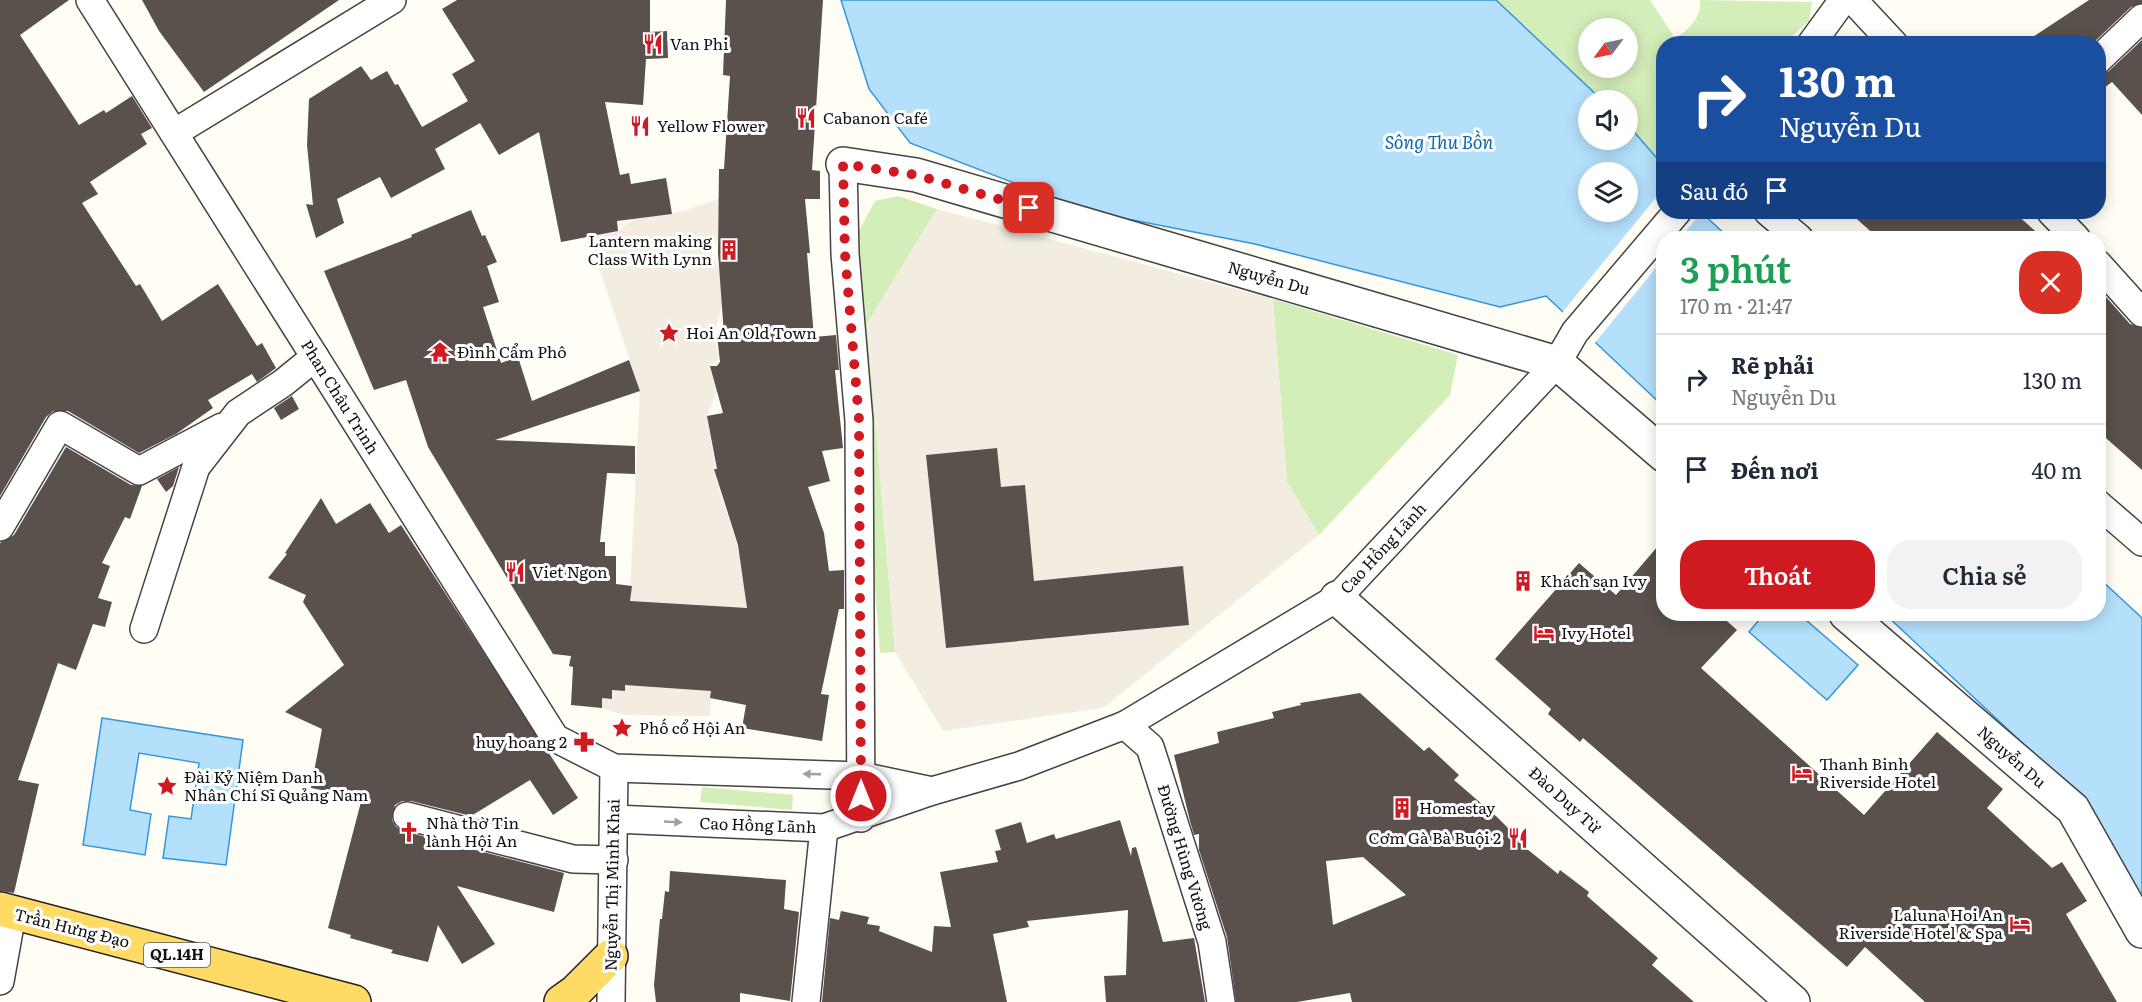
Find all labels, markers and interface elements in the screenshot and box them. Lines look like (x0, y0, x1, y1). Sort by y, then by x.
north arrow (1578, 18, 1638, 78)
map controls (1578, 18, 1638, 222)
place label: Van Phi (670, 31, 729, 55)
restaurant icon: Van Phi (641, 32, 665, 56)
text: 130 m (1779, 48, 1896, 110)
icon: right (1680, 60, 1758, 138)
button: sound (1578, 90, 1638, 150)
place label: Cabanon Café (823, 105, 928, 129)
text: Nguyễn Du (1779, 105, 1921, 145)
restaurant icon: Cabanon Café (794, 106, 818, 130)
place label: Yellow Flower (657, 113, 765, 137)
restaurant icon: Yellow Flower (628, 114, 652, 138)
water label: Sông Thu Bồn (1385, 128, 1493, 155)
button: layers (1578, 162, 1638, 222)
text: Sau đó (1680, 174, 1748, 207)
icon: arrive (1760, 174, 1793, 207)
pin (1003, 182, 1054, 233)
icon: arrive (1012, 191, 1045, 224)
place label: Lantern making Class With Lynn (588, 228, 712, 270)
building icon: Lantern making Class With Lynn (717, 238, 741, 262)
text: 3 phút (1680, 241, 1791, 294)
button: close (2019, 251, 2082, 314)
street label: Nguyễn Du (1225, 254, 1313, 300)
text: 170 m · 21:47 (1680, 290, 1792, 320)
place label: Hoi An Old Town (686, 320, 817, 344)
place icon: Hoi An Old Town (657, 321, 681, 345)
street label: Phan Châu Trinh (296, 334, 386, 459)
place label: Đình Cẩm Phô (457, 339, 567, 363)
temple icon: Đình Cẩm Phô (428, 340, 452, 364)
text: Rẽ phải (1731, 348, 1814, 381)
icon: right (1680, 363, 1713, 396)
text: 130 m (2023, 363, 2082, 396)
text: Nguyễn Du (1731, 381, 1836, 411)
icon: arrive (1680, 453, 1713, 486)
text: Đến nơi (1731, 453, 1819, 486)
text: 40 m (2031, 453, 2082, 486)
street label: Cao Hồng Lãnh (1334, 496, 1431, 598)
button: Thoát (1680, 540, 1875, 609)
button: Chia sẻ (1887, 540, 2082, 609)
place label: Viet Ngon (532, 559, 608, 583)
restaurant icon: Viet Ngon (503, 560, 527, 584)
place label: Khách sạn Ivy (1540, 568, 1648, 592)
building icon: Khách sạn Ivy (1511, 569, 1535, 593)
place label: Ivy Hotel (1561, 620, 1631, 644)
hotel icon: Ivy Hotel (1532, 621, 1556, 645)
place label: Phố cổ Hội An (639, 715, 746, 739)
place icon: Phố cổ Hội An (610, 716, 634, 740)
street label: Nguyễn Du (1973, 720, 2052, 793)
place label: huy hoang 2 (476, 729, 567, 753)
pharmacy icon: huy hoang 2 (572, 730, 596, 754)
place label: Thanh Binh Riverside Hotel (1819, 751, 1936, 793)
street label: Đào Duy Từ (1524, 760, 1607, 838)
hotel icon: Thanh Binh Riverside Hotel (1790, 761, 1814, 785)
place label: Đài Kỷ Niệm Danh Nhân Chí Sĩ Quảng Nam (184, 764, 369, 806)
position arrow (829, 764, 893, 828)
one-way arrow (803, 769, 822, 779)
place icon: Đài Kỷ Niệm Danh Nhân Chí Sĩ Quảng Nam (155, 774, 179, 798)
street label: Đường Hùng Vương (1152, 781, 1220, 933)
place label: Homestay (1419, 795, 1496, 819)
building icon: Homestay (1390, 796, 1414, 820)
street label: Nguyễn Thị Minh Khai (597, 799, 625, 971)
place label: Nhà thờ Tin lành Hội An (426, 810, 520, 852)
street label: Cao Hồng Lãnh (699, 810, 817, 838)
one-way arrow (663, 817, 682, 826)
church icon: Nhà thờ Tin lành Hội An (397, 820, 421, 844)
place label: Cơm Gà Bà Buội 2 (1368, 825, 1501, 849)
restaurant icon: Cơm Gà Bà Buội 2 (1506, 826, 1530, 850)
street label: Trần Hưng Đạo (12, 901, 132, 953)
place label: Laluna Hoi An Riverside Hotel & Spa (1838, 902, 2003, 944)
hotel icon: Laluna Hoi An Riverside Hotel & Spa (2008, 912, 2032, 936)
road number: QL.14H (144, 943, 210, 967)

